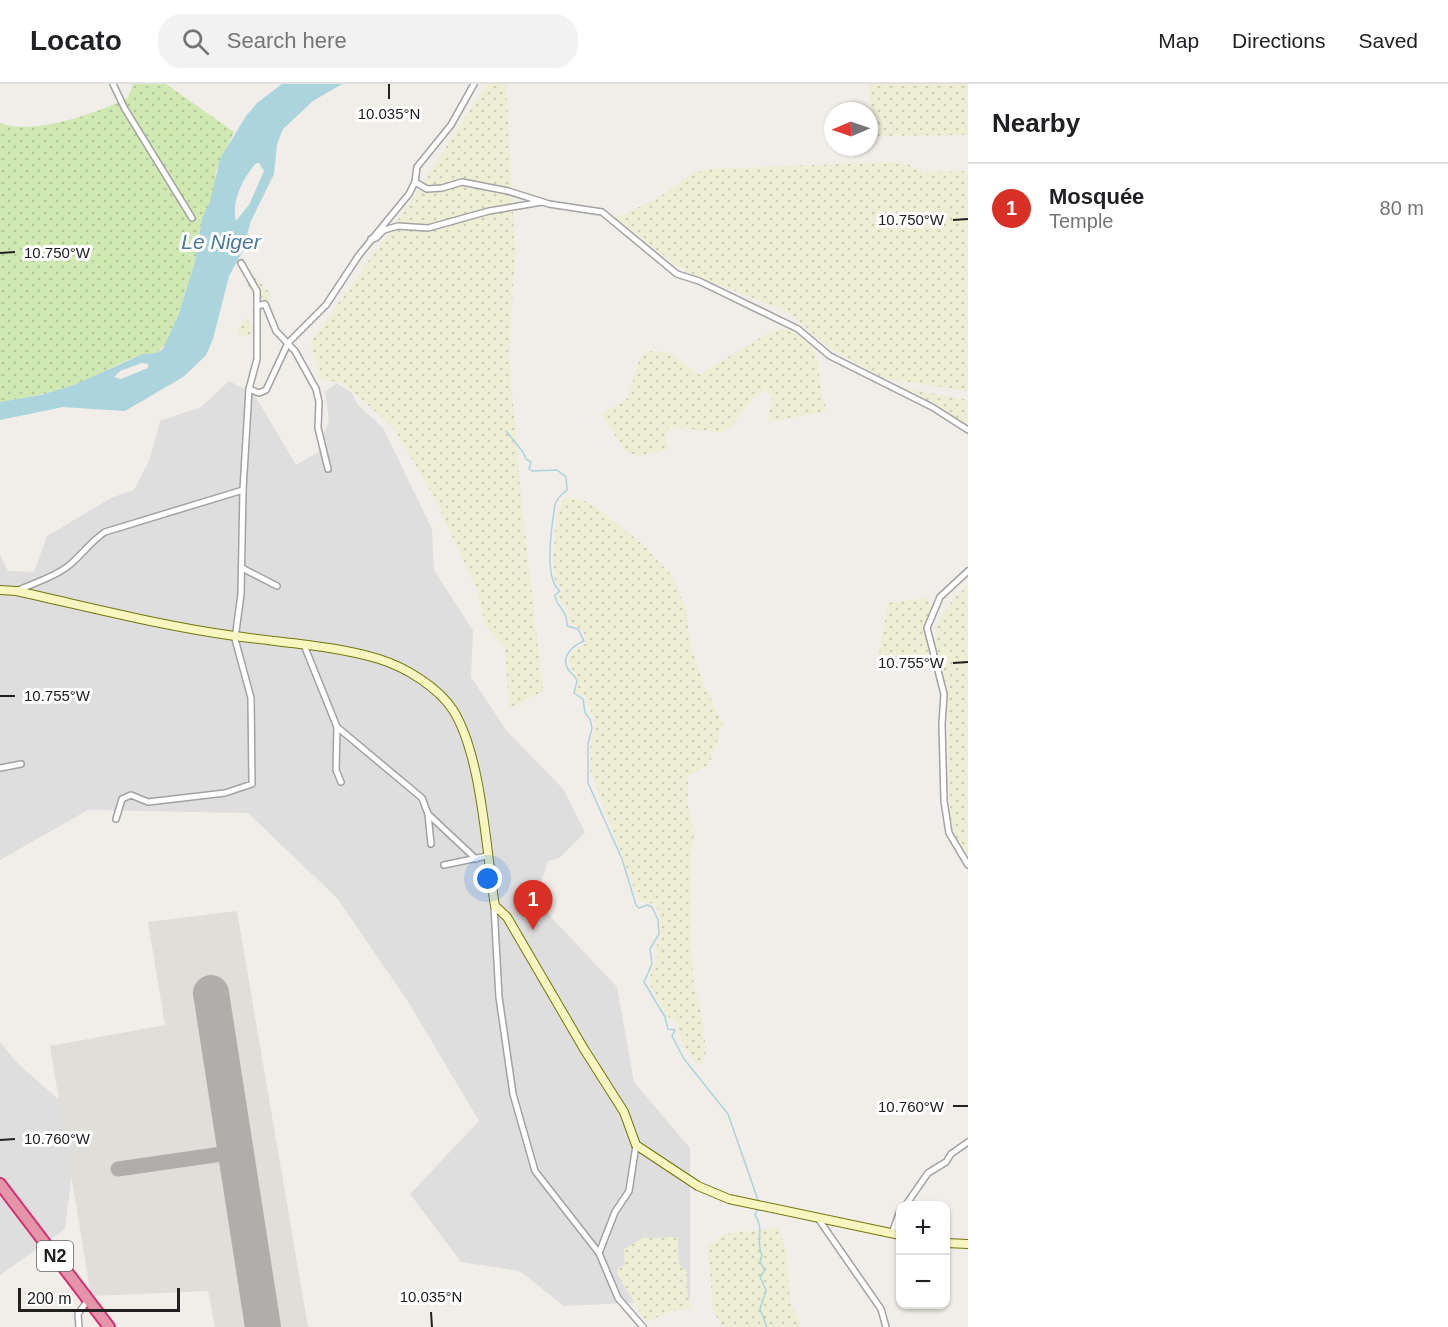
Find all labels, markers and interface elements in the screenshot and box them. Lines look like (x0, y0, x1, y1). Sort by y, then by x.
search box (158, 14, 578, 68)
text: Locato (30, 25, 122, 56)
icon: search (179, 25, 212, 58)
text: Search here (227, 28, 347, 53)
text: Map (1158, 29, 1199, 52)
text: Directions (1232, 29, 1325, 52)
text: Saved (1358, 29, 1418, 52)
north arrow (824, 102, 878, 156)
text: 10.035°N (358, 105, 420, 122)
text: Nearby (992, 108, 1080, 138)
text: Mosquée (1049, 184, 1144, 209)
text: 1 (1006, 197, 1017, 219)
text: 80 m (1380, 197, 1424, 219)
text: Temple (1049, 210, 1113, 232)
text: 10.750°W (878, 211, 945, 228)
water label: Le Niger (181, 230, 262, 253)
text: 10.750°W (24, 244, 91, 261)
text: 10.755°W (878, 654, 945, 671)
text: 10.755°W (24, 687, 91, 704)
your location (473, 864, 502, 893)
pin: 1 (514, 880, 552, 930)
text: 10.760°W (878, 1098, 945, 1115)
text: 10.760°W (24, 1130, 91, 1147)
map controls (896, 1201, 950, 1309)
button: + (896, 1201, 950, 1255)
road number: N2 (37, 1241, 73, 1271)
button: − (896, 1255, 950, 1309)
scale bar (18, 1285, 180, 1312)
text: 10.035°N (400, 1288, 462, 1305)
text: 200 m (27, 1290, 71, 1307)

